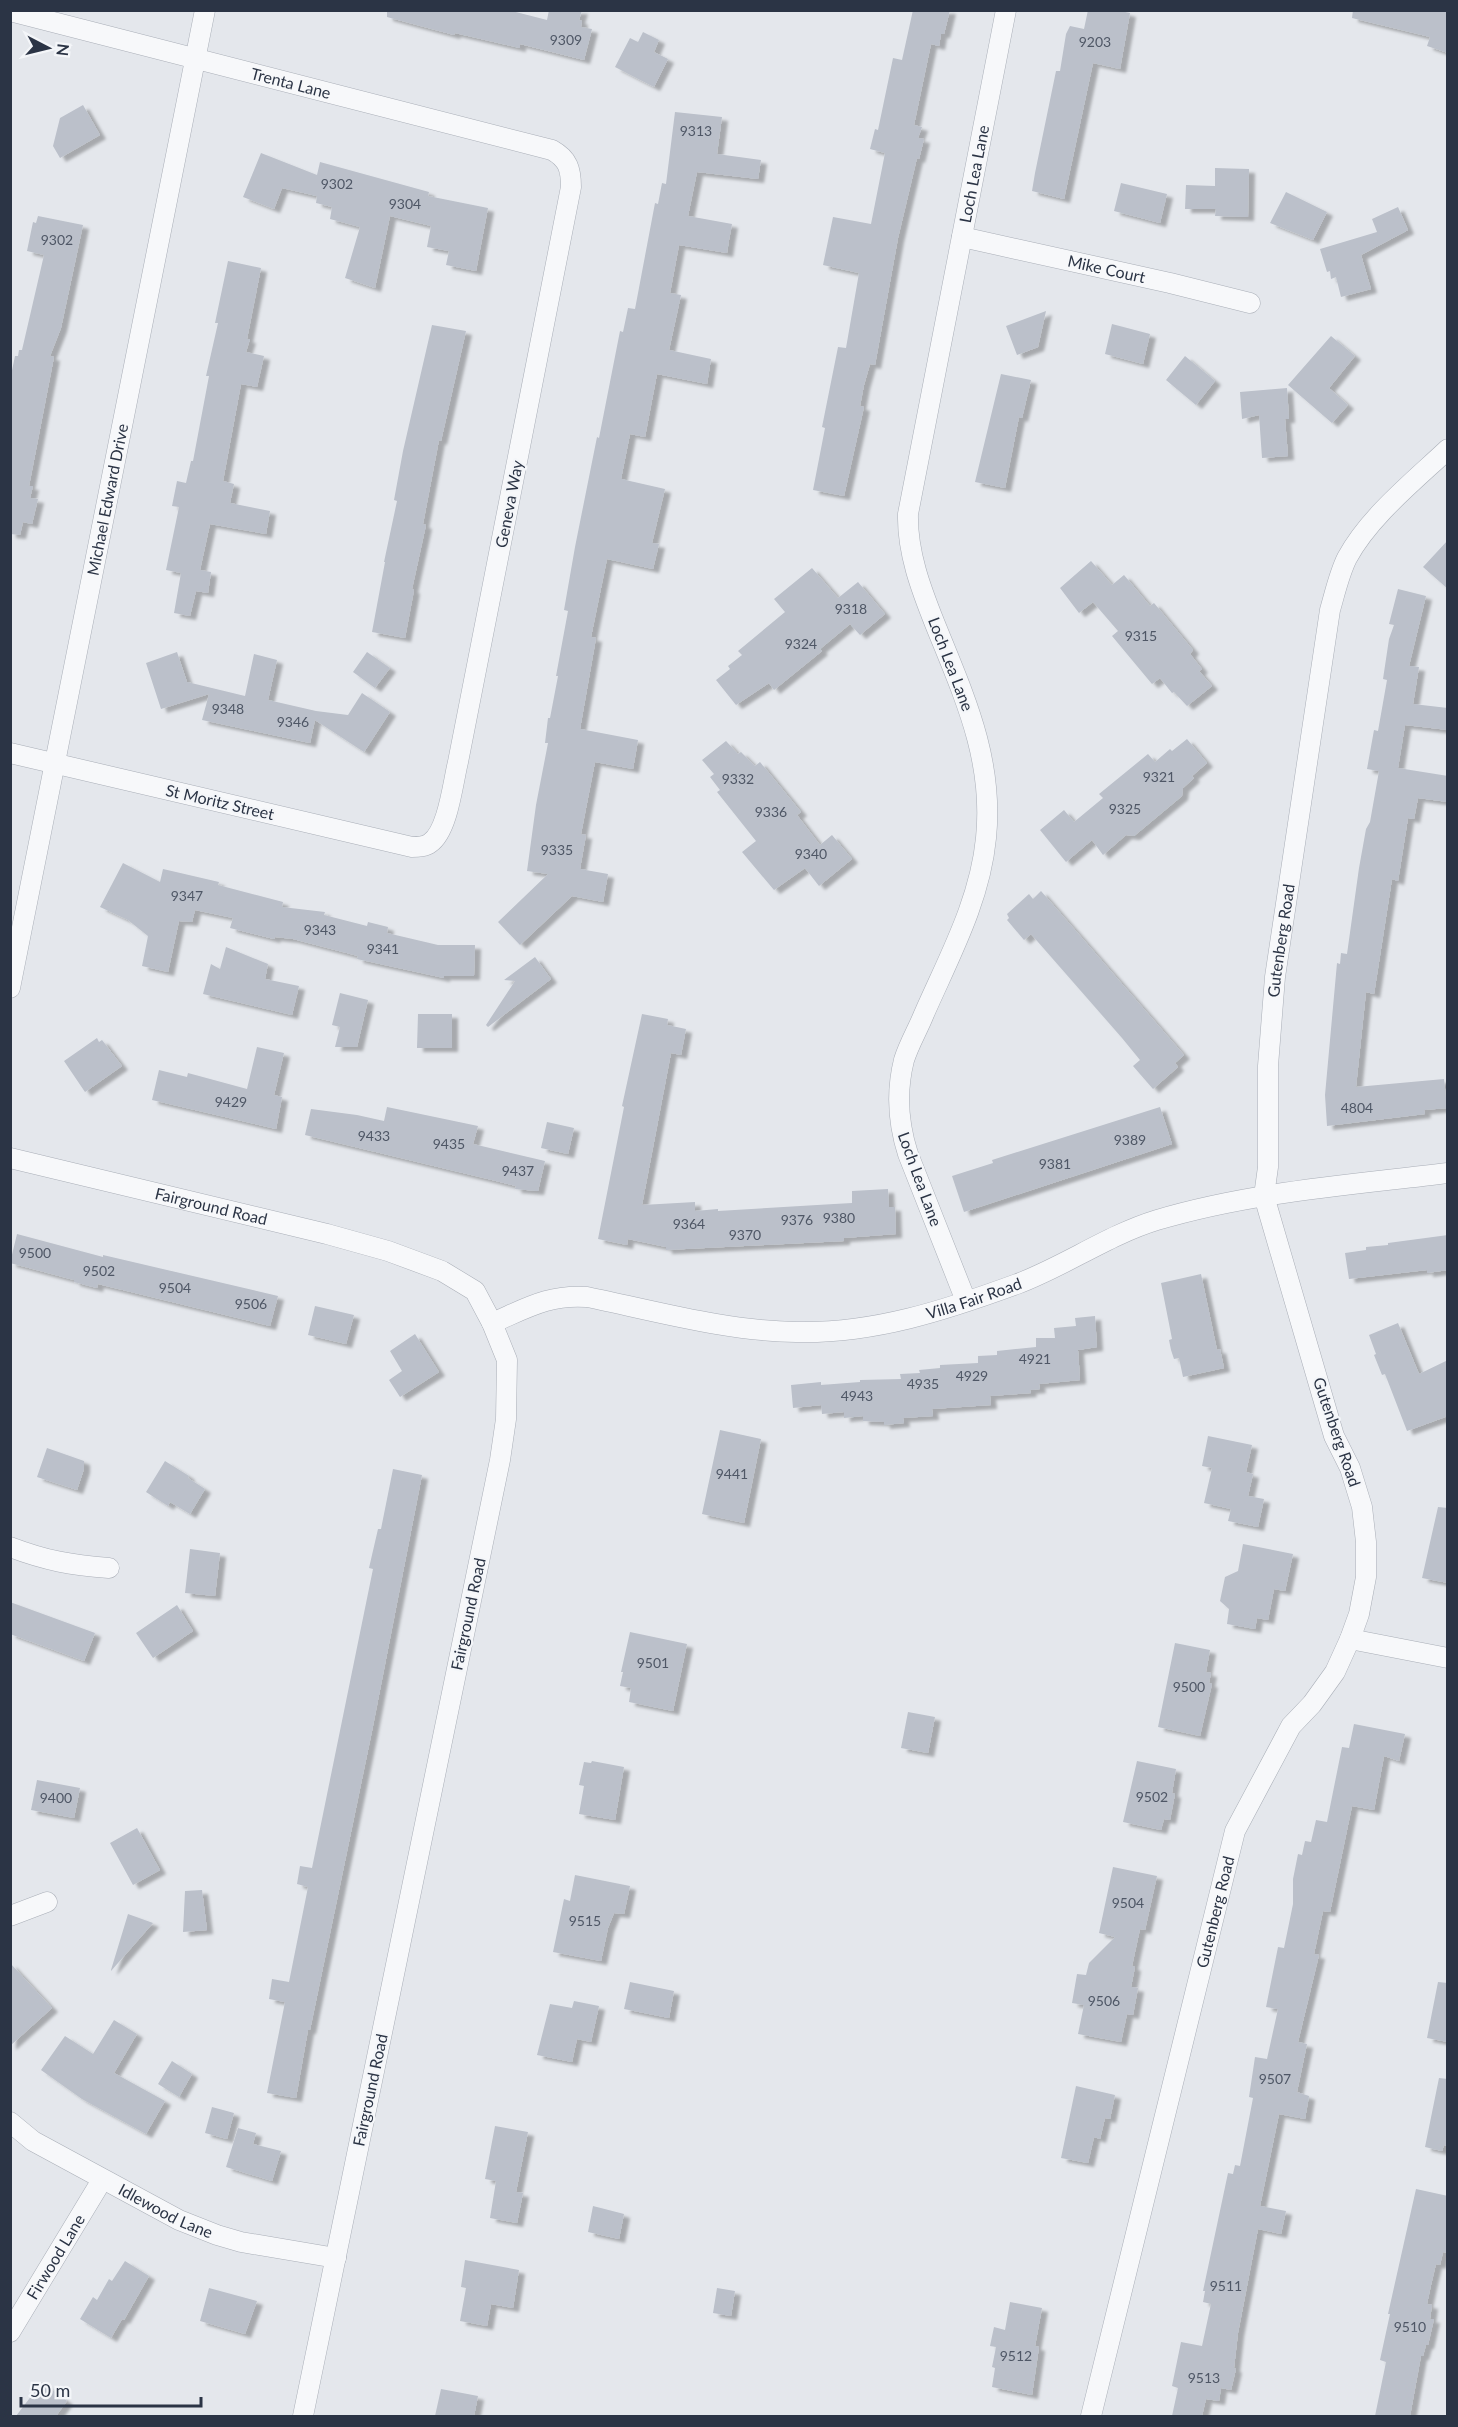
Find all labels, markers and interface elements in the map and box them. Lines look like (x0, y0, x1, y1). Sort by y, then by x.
north arrow (18, 18, 78, 78)
house number: 9309 (550, 31, 582, 48)
house number: 9203 (1079, 33, 1111, 50)
text: N (53, 43, 74, 57)
street label: Trenta Lane (249, 63, 333, 102)
house number: 9313 (680, 122, 712, 139)
street label: Loch Lea Lane (955, 123, 992, 224)
house number: 9302 (321, 175, 353, 192)
house number: 9304 (389, 195, 421, 212)
house number: 9302 (41, 231, 73, 248)
street label: Mike Court (1066, 251, 1147, 286)
street label: Michael Edward Drive (82, 422, 131, 577)
street label: Geneva Way (491, 458, 526, 549)
house number: 9318 (835, 600, 867, 617)
street label: Loch Lea Lane (925, 614, 978, 713)
house number: 9315 (1125, 627, 1157, 644)
house number: 9324 (785, 635, 817, 652)
house number: 9348 (212, 700, 244, 717)
house number: 9346 (277, 713, 309, 730)
house number: 9321 (1143, 768, 1175, 785)
house number: 9332 (722, 770, 754, 787)
street label: St Moritz Street (164, 780, 276, 823)
house number: 9325 (1109, 800, 1141, 817)
house number: 9336 (755, 803, 787, 820)
house number: 9335 (541, 841, 573, 858)
house number: 9340 (795, 845, 827, 862)
street label: Gutenberg Road (1263, 882, 1298, 998)
house number: 9347 (171, 887, 203, 904)
house number: 9343 (304, 921, 336, 938)
house number: 9341 (367, 940, 399, 957)
house number: 9429 (215, 1093, 247, 1110)
house number: 4804 (1341, 1099, 1373, 1116)
house number: 9433 (358, 1127, 390, 1144)
street label: Loch Lea Lane (895, 1129, 946, 1229)
house number: 9389 (1114, 1131, 1146, 1148)
house number: 9435 (433, 1135, 465, 1152)
house number: 9381 (1039, 1155, 1071, 1172)
house number: 9437 (502, 1162, 534, 1179)
street label: Fairground Road (153, 1183, 269, 1228)
house number: 9380 (823, 1209, 855, 1226)
house number: 9376 (781, 1211, 813, 1228)
house number: 9364 (673, 1215, 705, 1232)
house number: 9370 (729, 1226, 761, 1243)
house number: 9500 (19, 1244, 51, 1261)
house number: 9502 (83, 1262, 115, 1279)
street label: Villa Fair Road (924, 1273, 1024, 1323)
house number: 9504 (159, 1279, 191, 1296)
house number: 9506 (235, 1295, 267, 1312)
house number: 4921 (1019, 1350, 1051, 1367)
house number: 4929 (956, 1367, 988, 1384)
house number: 4935 (907, 1375, 939, 1392)
street label: Gutenberg Road (1310, 1375, 1365, 1489)
house number: 4943 (841, 1387, 873, 1404)
house number: 9441 (716, 1465, 748, 1482)
street label: Fairground Road (446, 1556, 489, 1672)
house number: 9501 (637, 1654, 669, 1671)
house number: 9500 (1173, 1678, 1205, 1695)
house number: 9502 (1136, 1788, 1168, 1805)
house number: 9400 (40, 1789, 72, 1806)
street label: Gutenberg Road (1192, 1854, 1237, 1970)
house number: 9504 (1112, 1894, 1144, 1911)
house number: 9515 (569, 1912, 601, 1929)
house number: 9506 (1088, 1992, 1120, 2009)
street label: Fairground Road (348, 2032, 391, 2148)
house number: 9507 (1259, 2070, 1291, 2087)
street label: Idlewood Lane (116, 2179, 216, 2241)
street label: Firwood Lane (22, 2210, 88, 2302)
house number: 9511 (1210, 2277, 1242, 2294)
house number: 9510 (1394, 2318, 1426, 2335)
house number: 9512 (1000, 2347, 1032, 2364)
house number: 9513 (1188, 2369, 1220, 2386)
scale bar (21, 2370, 201, 2408)
text: 50 m (30, 2379, 70, 2401)

